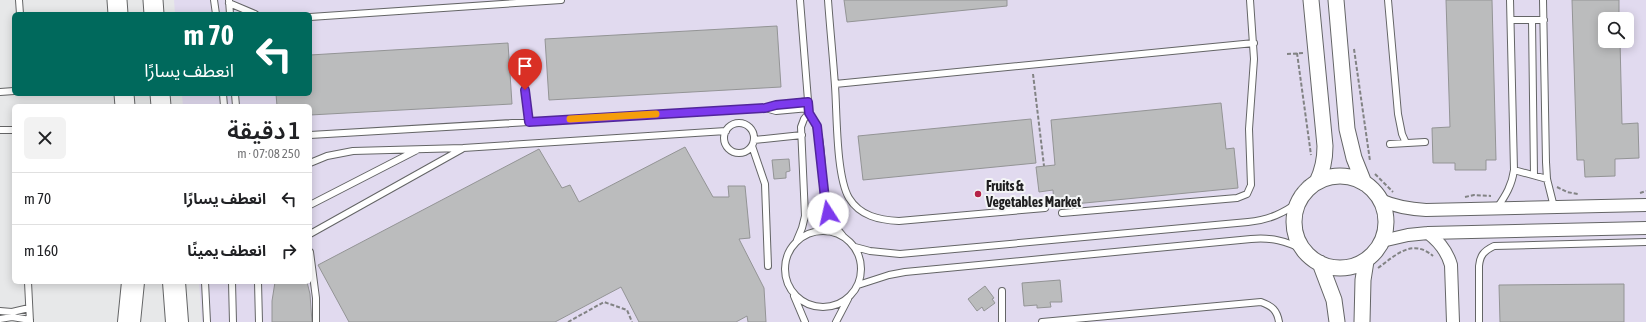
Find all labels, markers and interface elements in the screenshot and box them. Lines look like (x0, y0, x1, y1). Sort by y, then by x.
map controls (1598, 12, 1634, 48)
button: search (1598, 12, 1634, 48)
text: 70 m (184, 19, 234, 51)
icon: left (248, 28, 300, 80)
pin (508, 49, 542, 90)
icon: arrive (514, 55, 536, 77)
text: انعطف يسارًا (144, 60, 234, 81)
button: close (24, 117, 66, 159)
text: 1 دقيقة (227, 117, 300, 144)
text: 250 m · 07:08 (237, 146, 300, 161)
place label: Fruits & Vegetables Market (985, 178, 1081, 210)
icon: left (278, 188, 300, 210)
marker: Fruits & Vegetables Market (973, 189, 983, 199)
text: 70 m (24, 190, 51, 207)
text: انعطف يسارًا (183, 190, 266, 207)
position arrow (807, 192, 849, 234)
icon: right (278, 240, 300, 262)
text: 160 m (24, 242, 58, 259)
text: انعطف يمينًا (187, 242, 266, 259)

